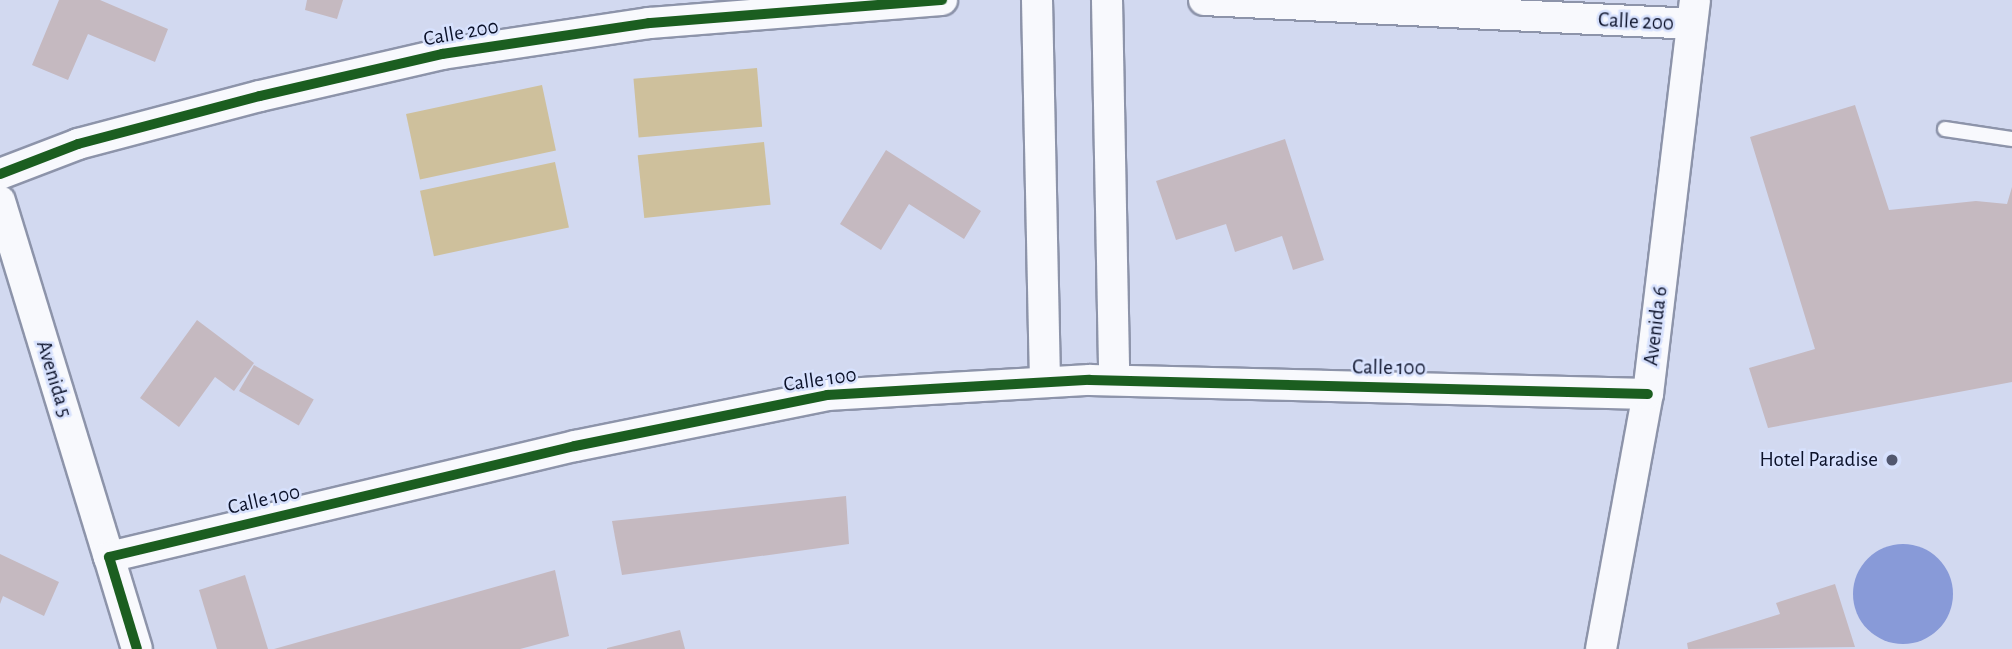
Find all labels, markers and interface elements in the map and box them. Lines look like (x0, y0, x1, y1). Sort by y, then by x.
street label: Calle 200 (1597, 7, 1675, 37)
street label: Calle 200 (421, 14, 501, 52)
street label: Avenida 6 (1639, 285, 1673, 367)
street label: Avenida 5 (30, 338, 78, 420)
street label: Calle 100 (1352, 355, 1426, 381)
street label: Calle 100 (782, 362, 858, 398)
place label: Hotel Paradise (1759, 447, 1878, 473)
marker: Hotel Paradise (1884, 452, 1900, 468)
street label: Calle 100 (225, 479, 303, 521)

